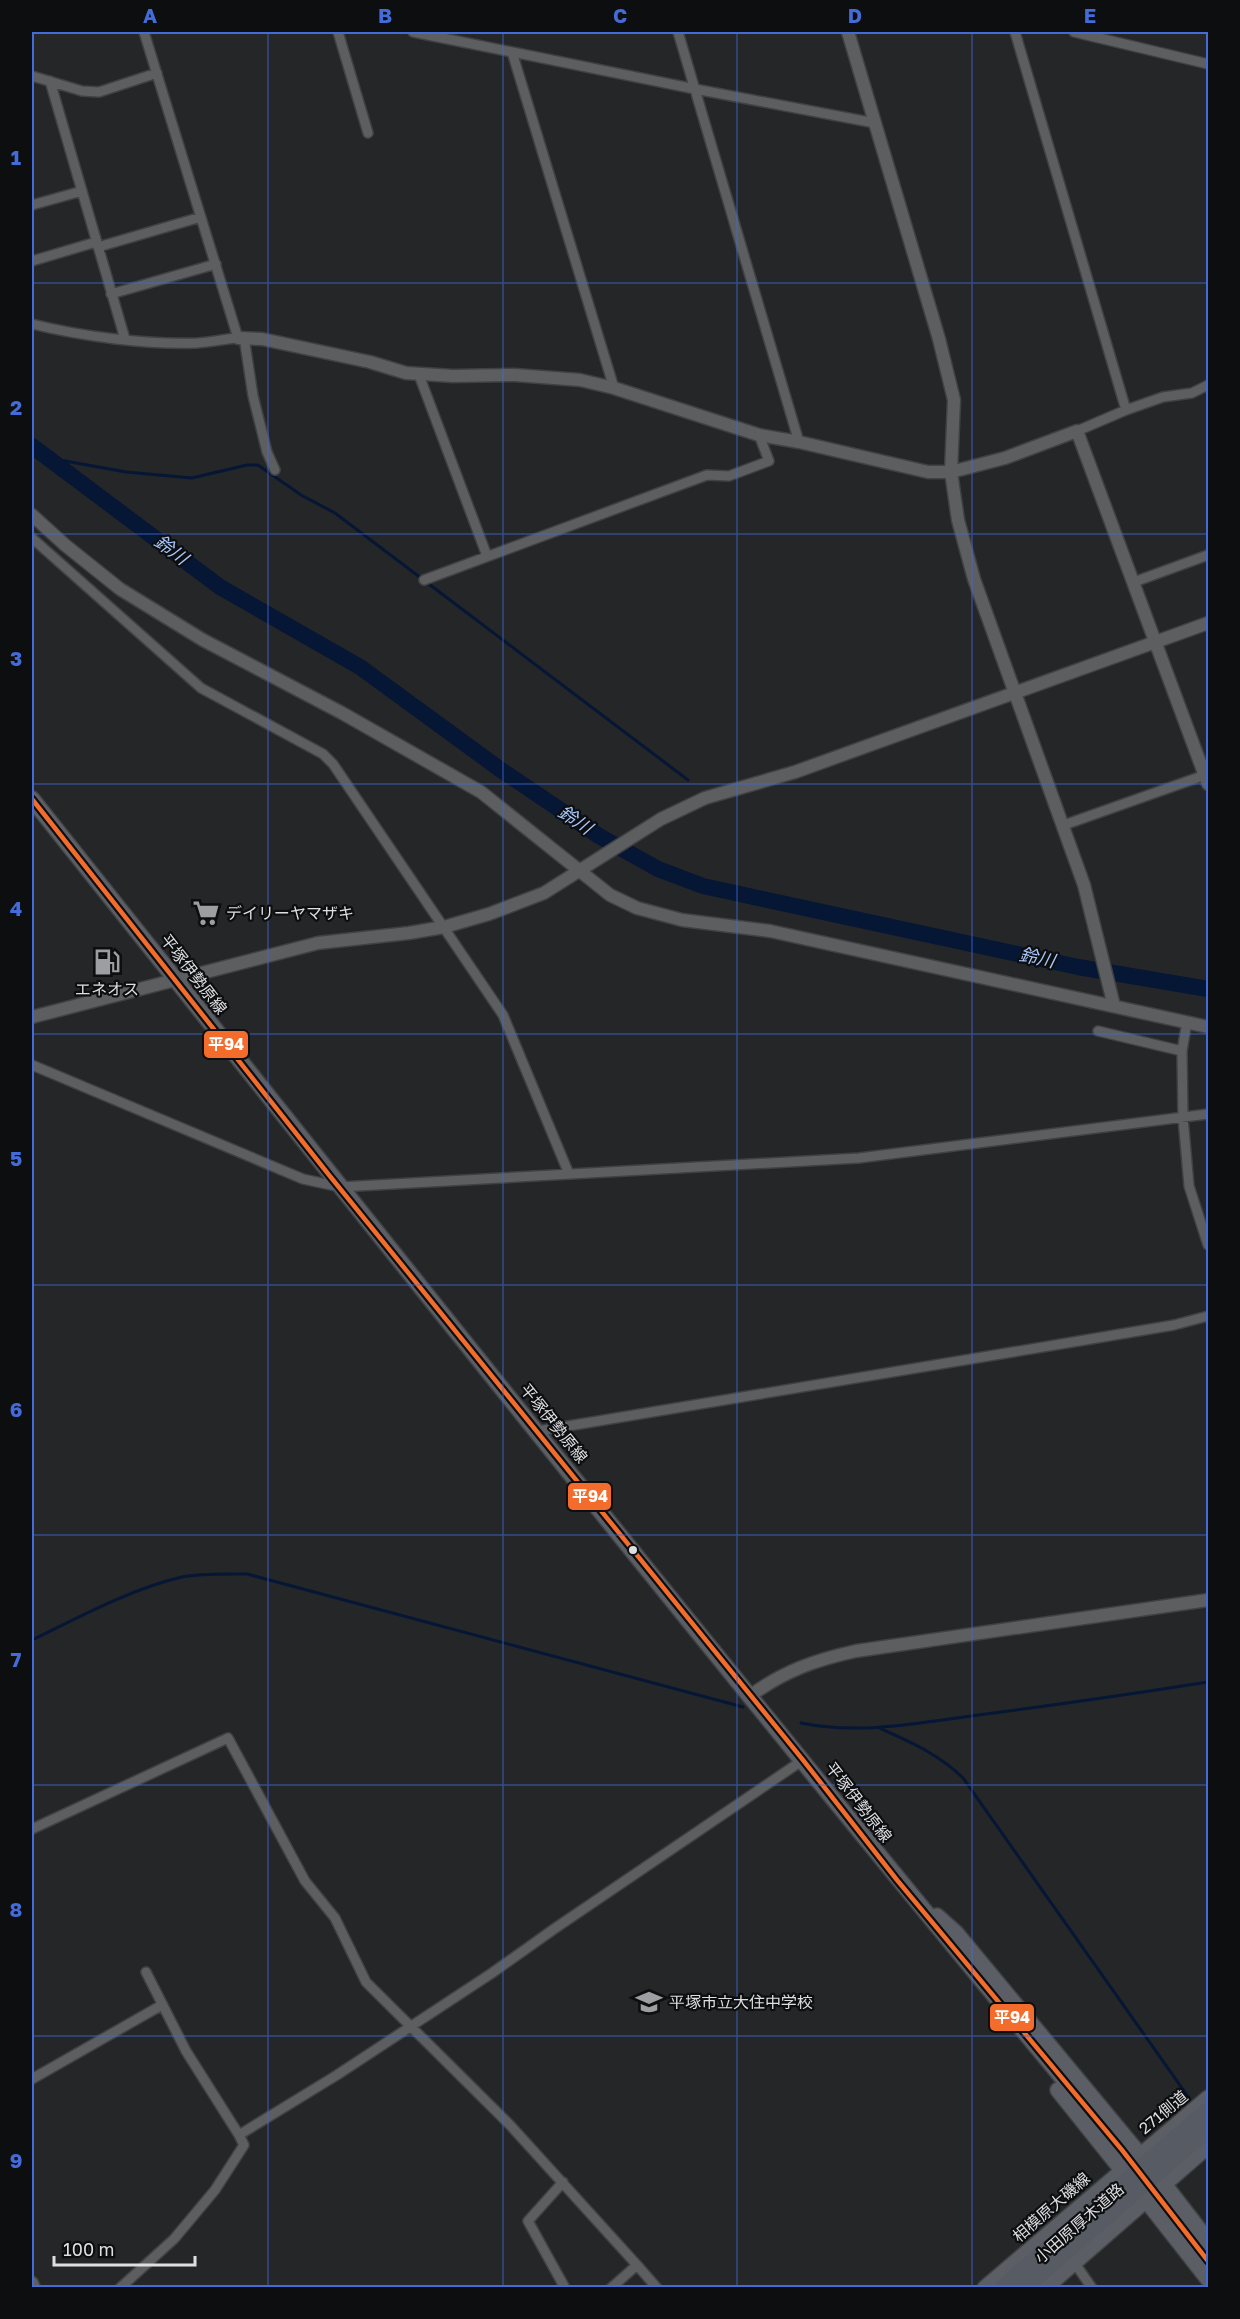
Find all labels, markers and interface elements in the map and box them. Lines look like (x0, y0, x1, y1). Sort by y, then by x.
text: A (143, 3, 157, 27)
text: B (378, 3, 392, 27)
text: C (613, 3, 627, 27)
text: D (848, 3, 862, 27)
text: E (1084, 3, 1096, 27)
text: 1 (11, 145, 21, 169)
text: 2 (10, 395, 22, 419)
water label: 鈴川 (151, 530, 194, 570)
text: 3 (10, 646, 22, 670)
water label: 鈴川 (554, 800, 598, 839)
text: 4 (10, 896, 22, 920)
supermarket icon: デイリーヤマザキ (191, 898, 221, 928)
place label: デイリーヤマザキ (226, 903, 354, 923)
street label: 平塚伊勢原線 (157, 930, 231, 1018)
water label: 鈴川 (1017, 943, 1059, 972)
fuel station icon: エネオス (92, 947, 122, 977)
place label: エネオス (75, 979, 139, 999)
line badge: 平94 (203, 1030, 249, 1059)
text: 平94 (208, 1034, 244, 1054)
text: 5 (10, 1146, 22, 1170)
street label: 平塚伊勢原線 (516, 1379, 592, 1467)
text: 6 (10, 1397, 22, 1421)
line badge: 平94 (567, 1482, 612, 1511)
text: 平94 (572, 1486, 608, 1506)
unlabelled marker (627, 1544, 639, 1556)
text: 7 (11, 1647, 22, 1671)
street label: 平塚伊勢原線 (822, 1758, 896, 1846)
text: 8 (10, 1897, 22, 1921)
school or university icon: 平塚市立大住中学校 (634, 1987, 664, 2017)
place label: 平塚市立大住中学校 (669, 1992, 813, 2012)
line badge: 平94 (989, 2003, 1035, 2032)
text: 平94 (994, 2007, 1030, 2027)
street label: 271側道 (1135, 2086, 1191, 2138)
text: 9 (10, 2148, 22, 2172)
street label: 相模原大磯線 (1008, 2168, 1094, 2246)
street label: 小田原厚木道路 (1030, 2179, 1128, 2267)
scale bar (54, 2229, 195, 2267)
text: 100 m (63, 2238, 114, 2260)

